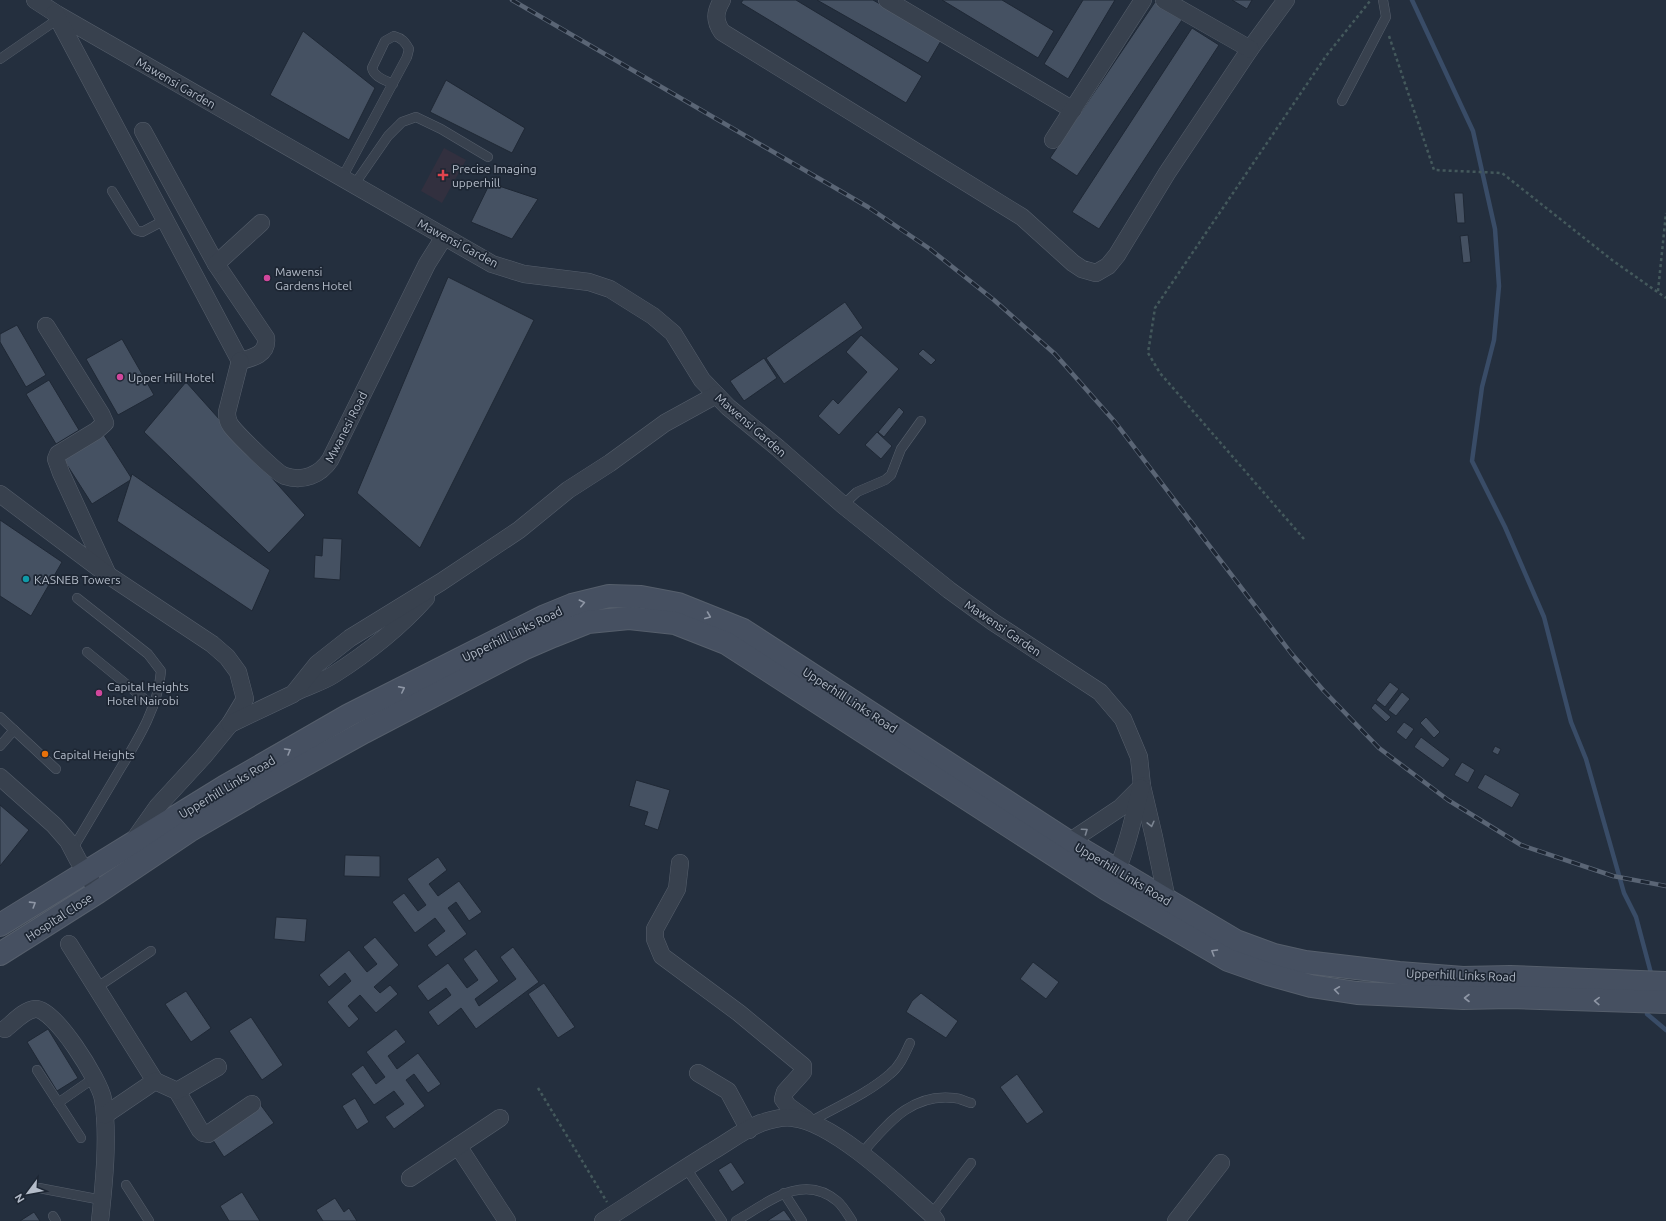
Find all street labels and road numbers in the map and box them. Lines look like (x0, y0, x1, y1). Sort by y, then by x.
street label: Mawensi Garden (134, 55, 218, 111)
street label: Mawensi Garden (415, 216, 501, 270)
street label: Mwanesi Road (323, 389, 369, 465)
street label: Mawensi Garden (713, 391, 789, 459)
street label: Mawensi Garden (962, 598, 1044, 658)
street label: Upperhill Links Road (460, 604, 564, 664)
street label: Upperhill Links Road (800, 665, 900, 735)
street label: Upperhill Links Road (177, 753, 277, 821)
street label: Upperhill Links Road (1073, 840, 1173, 908)
street label: Hospital Close (23, 891, 95, 943)
street label: Upperhill Links Road (1406, 967, 1516, 983)

